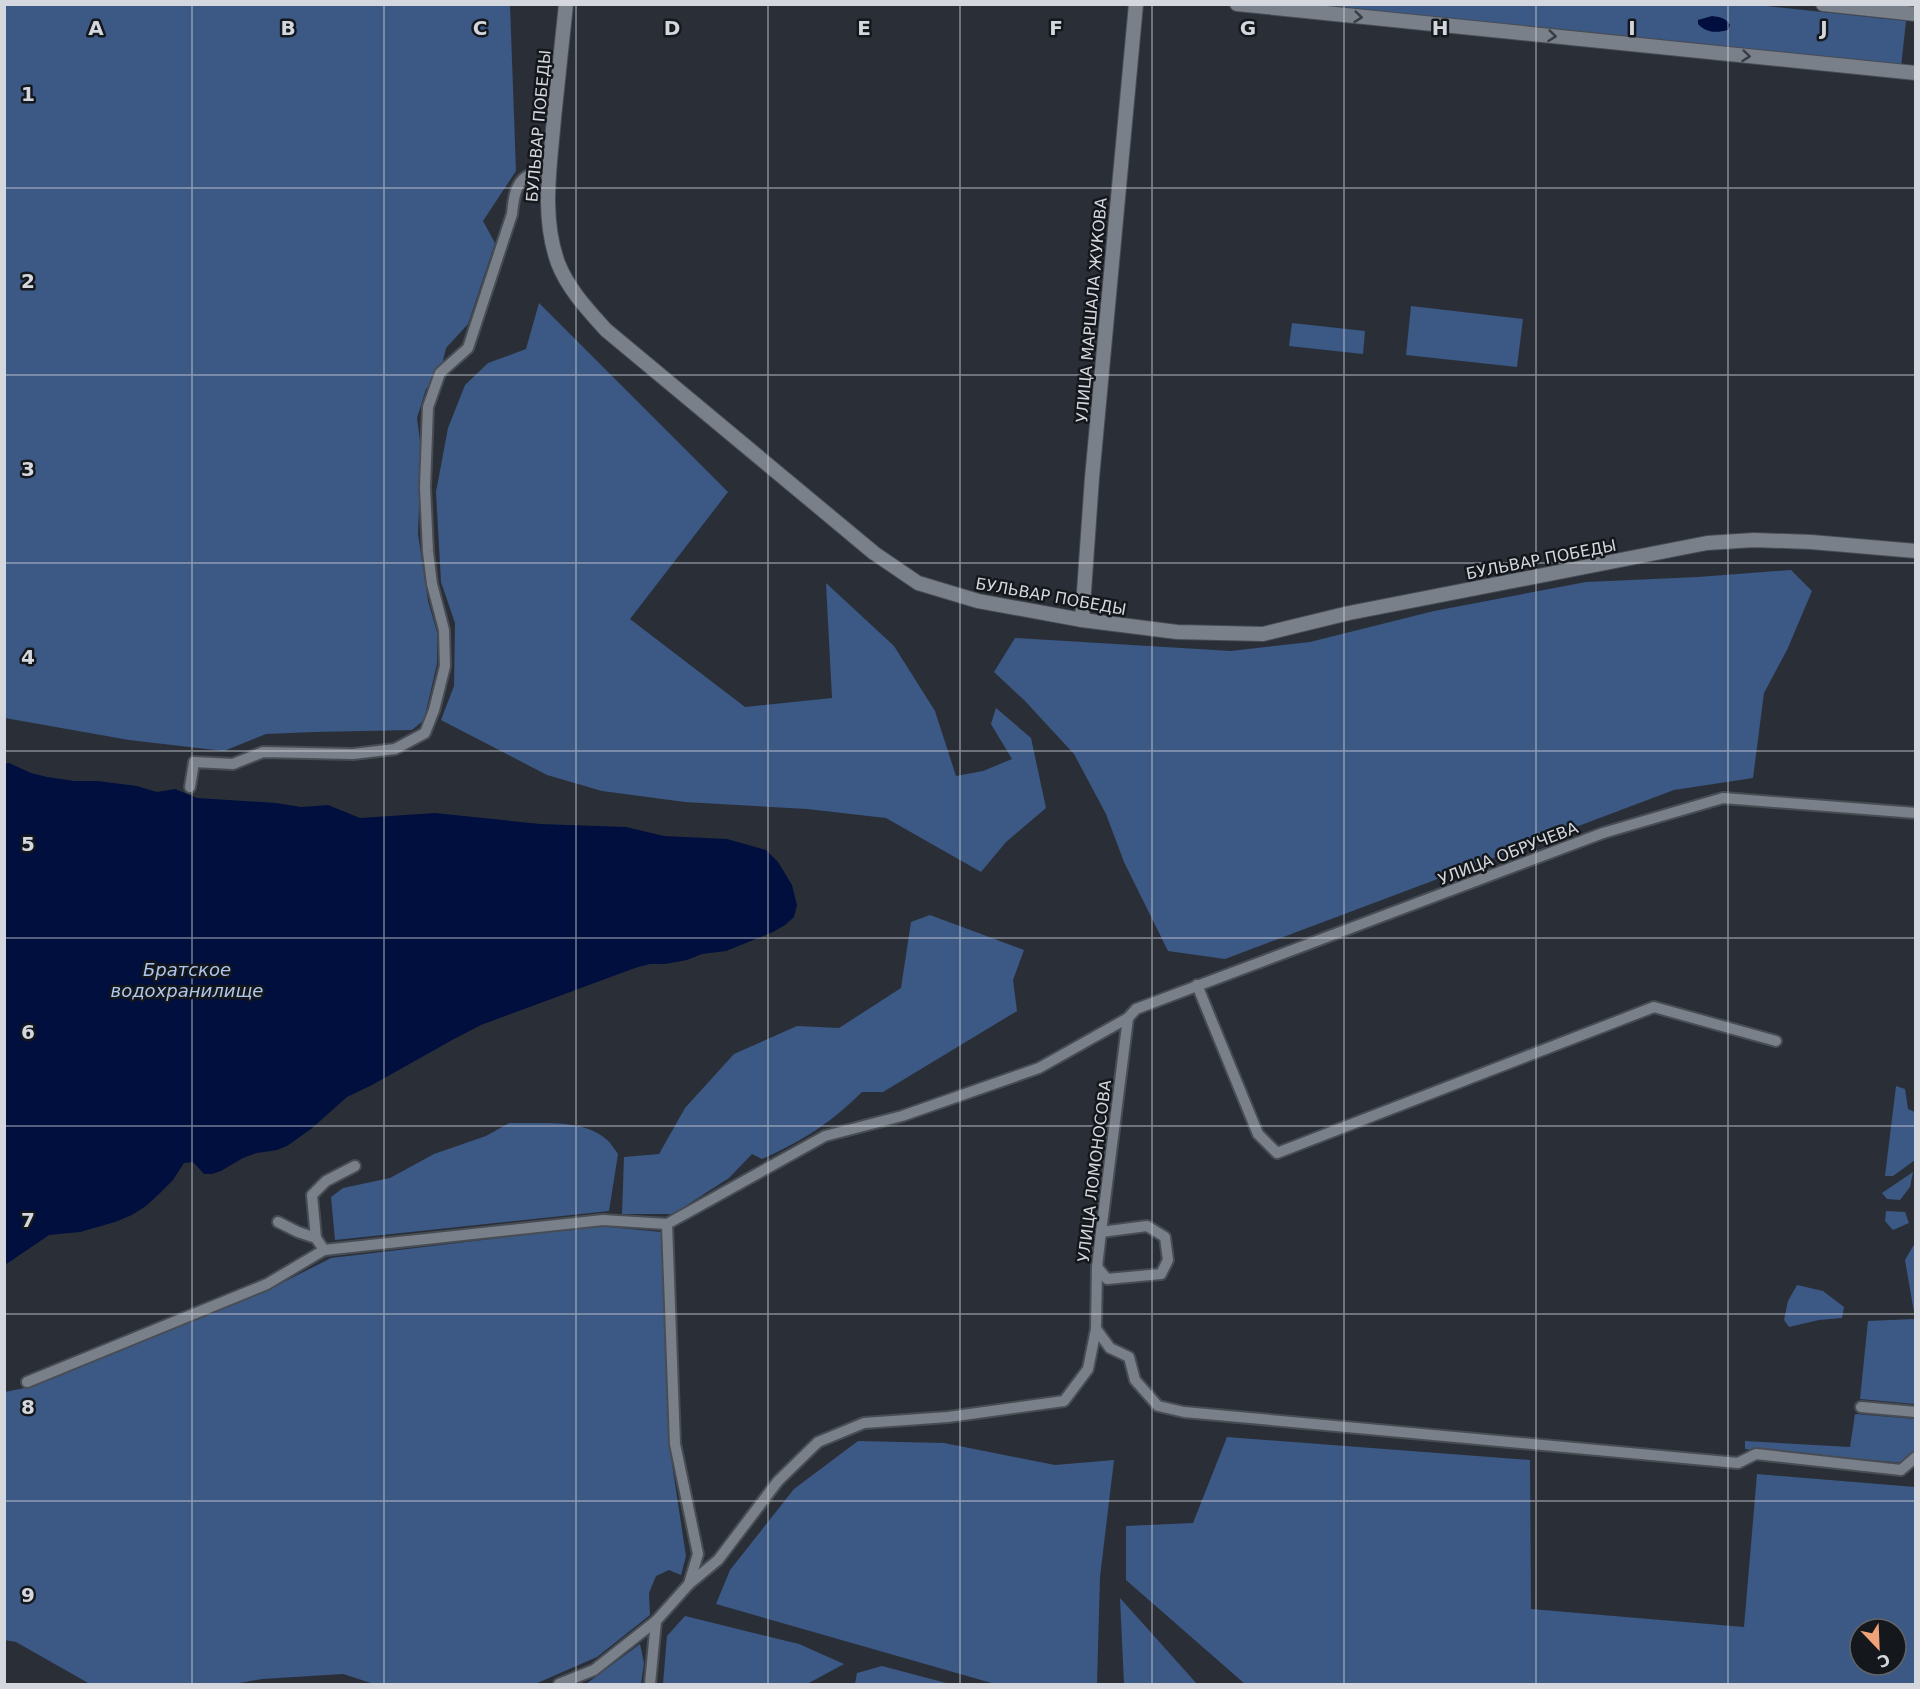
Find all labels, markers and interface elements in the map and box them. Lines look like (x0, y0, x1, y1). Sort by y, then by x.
one-way arrow (1353, 10, 1362, 23)
text: A (88, 16, 104, 40)
text: B (280, 16, 296, 40)
text: C (473, 16, 487, 40)
text: D (664, 16, 680, 40)
text: E (857, 16, 871, 40)
text: F (1049, 16, 1063, 40)
text: G (1240, 16, 1256, 40)
text: H (1432, 16, 1448, 40)
text: I (1628, 16, 1636, 40)
text: J (1818, 16, 1828, 40)
one-way arrow (1547, 29, 1556, 42)
street label: БУЛЬВАР ПОБЕДЫ (522, 49, 555, 203)
one-way arrow (1741, 49, 1750, 62)
text: 1 (21, 82, 35, 106)
street label: УЛИЦА МАРШАЛА ЖУКОВА (1072, 197, 1111, 423)
text: 2 (21, 269, 35, 293)
text: 3 (21, 457, 35, 481)
street label: БУЛЬВАР ПОБЕДЫ (1464, 536, 1618, 583)
street label: БУЛЬВАР ПОБЕДЫ (974, 574, 1128, 619)
text: 4 (21, 645, 35, 669)
street label: УЛИЦА ОБРУЧЕВА (1436, 818, 1581, 889)
text: 5 (21, 832, 35, 856)
water label: Братское водохранилище (111, 959, 263, 1001)
text: 6 (21, 1020, 35, 1044)
street label: УЛИЦА ЛОМОНОСОВА (1074, 1079, 1115, 1263)
text: 7 (21, 1208, 35, 1232)
text: 8 (21, 1395, 35, 1419)
text: 9 (21, 1583, 35, 1607)
north arrow (1848, 1617, 1908, 1677)
text: С (1875, 1649, 1893, 1671)

